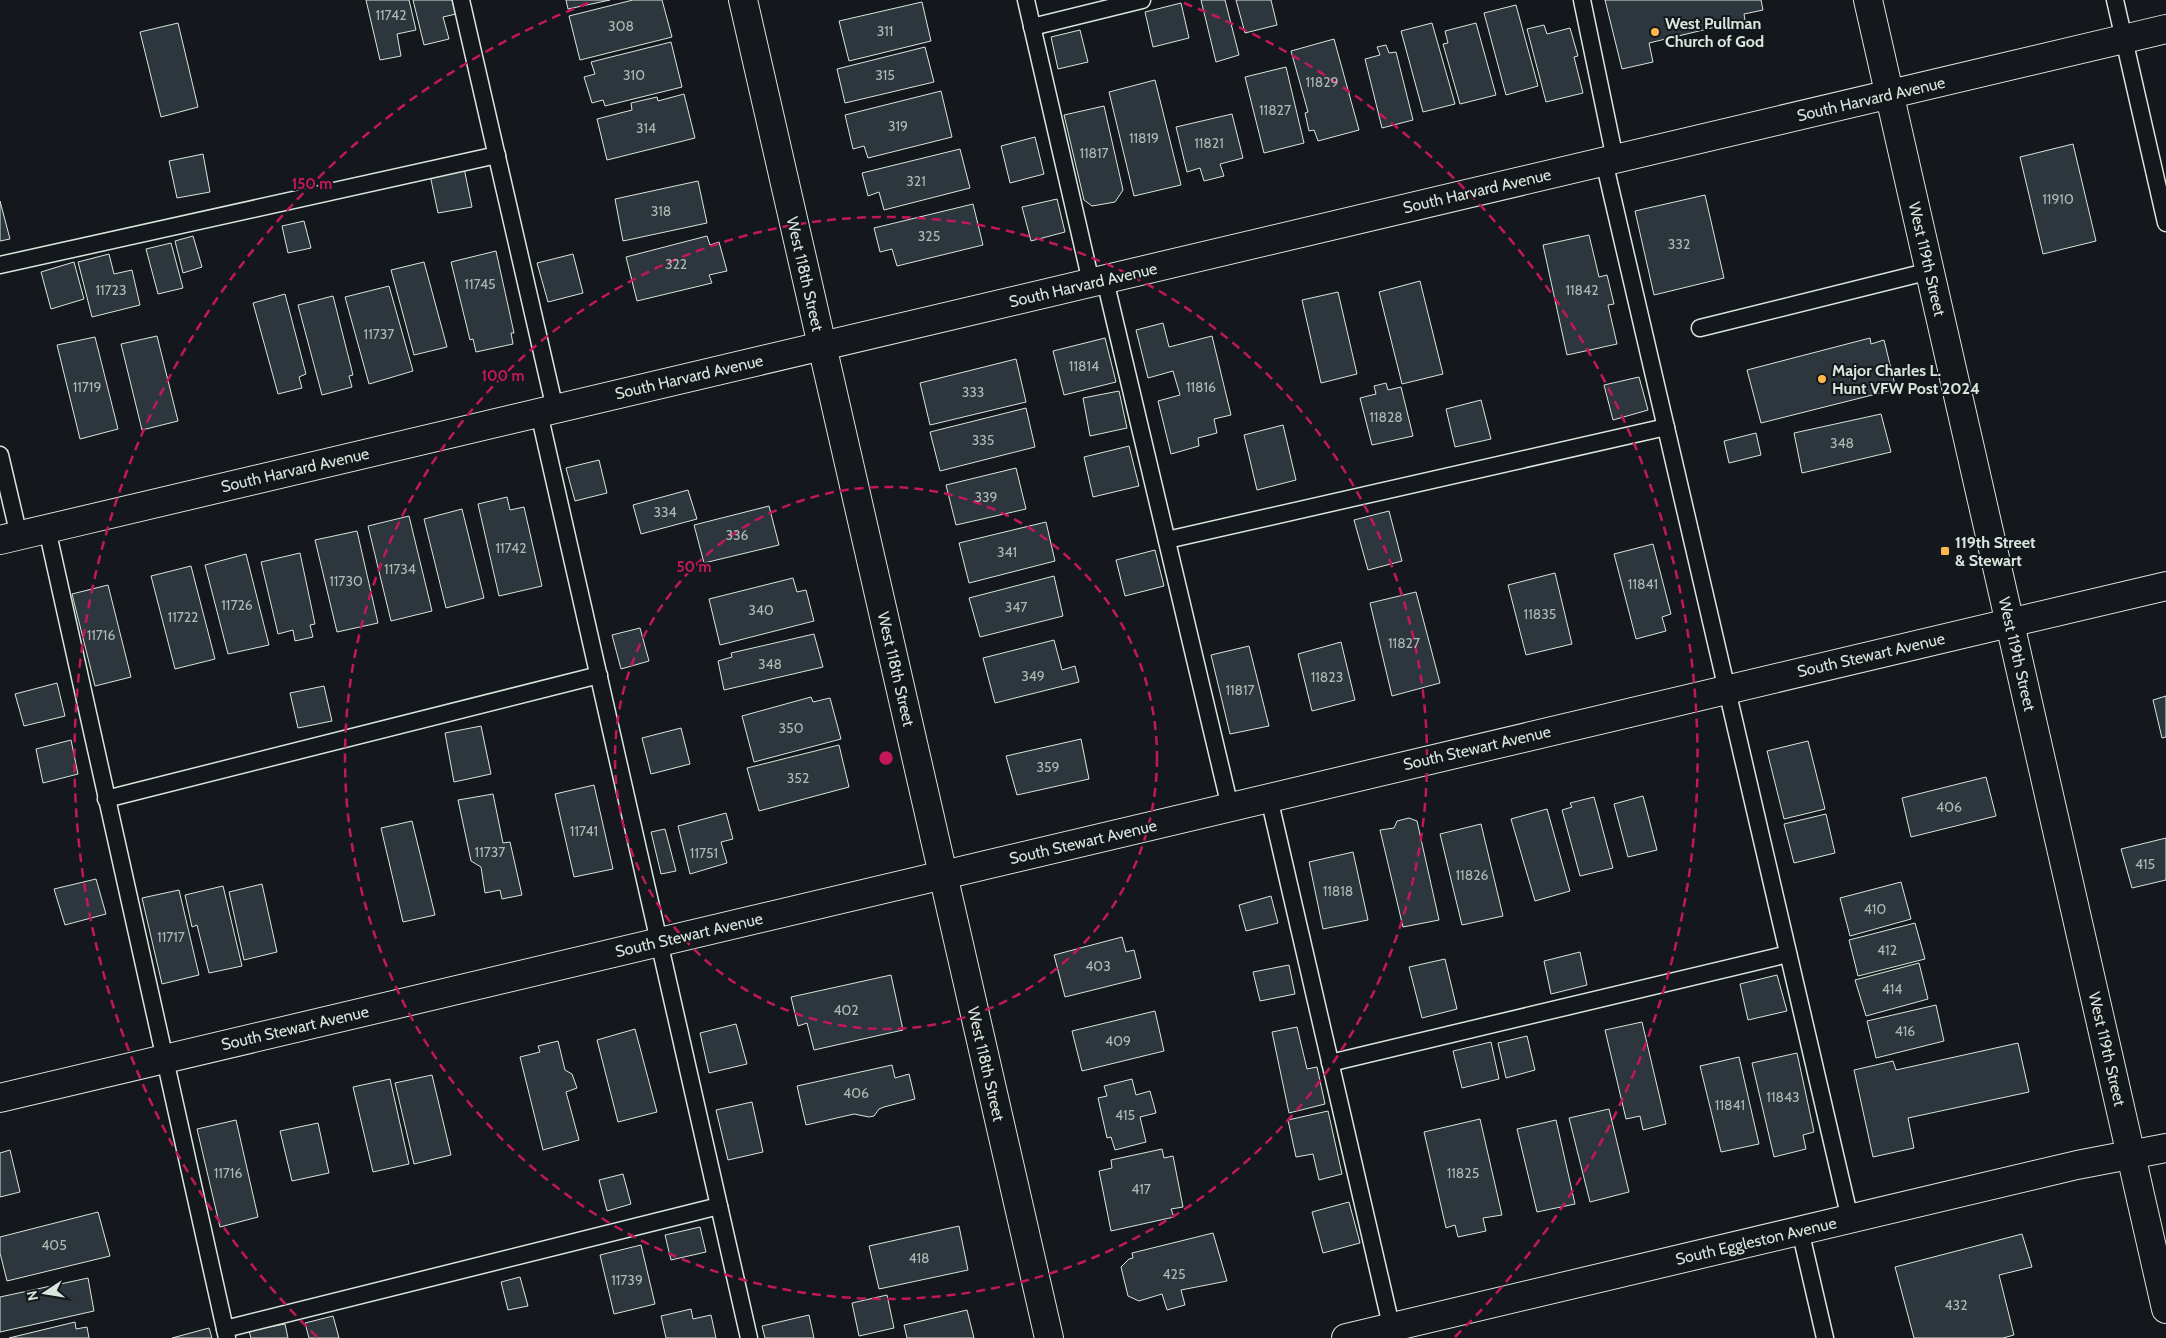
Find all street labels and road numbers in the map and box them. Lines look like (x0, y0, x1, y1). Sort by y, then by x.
street label: South Harvard Avenue (1795, 73, 1947, 125)
street label: South Harvard Avenue (1401, 165, 1553, 217)
street label: West 119th Street (1905, 200, 1950, 319)
street label: West 118th Street (783, 215, 828, 334)
street label: South Harvard Avenue (1007, 259, 1159, 311)
street label: South Harvard Avenue (613, 351, 765, 403)
street label: South Harvard Avenue (219, 444, 371, 496)
street label: West 119th Street (1995, 595, 2040, 714)
street label: West 118th Street (874, 610, 919, 729)
street label: South Stewart Avenue (1795, 629, 1947, 681)
street label: South Stewart Avenue (1401, 722, 1553, 774)
street label: South Stewart Avenue (1007, 816, 1159, 868)
street label: South Stewart Avenue (613, 909, 765, 961)
street label: West 119th Street (2085, 990, 2130, 1109)
street label: South Stewart Avenue (219, 1002, 371, 1054)
street label: West 118th Street (964, 1005, 1009, 1124)
street label: South Eggleston Avenue (1674, 1213, 1838, 1269)

